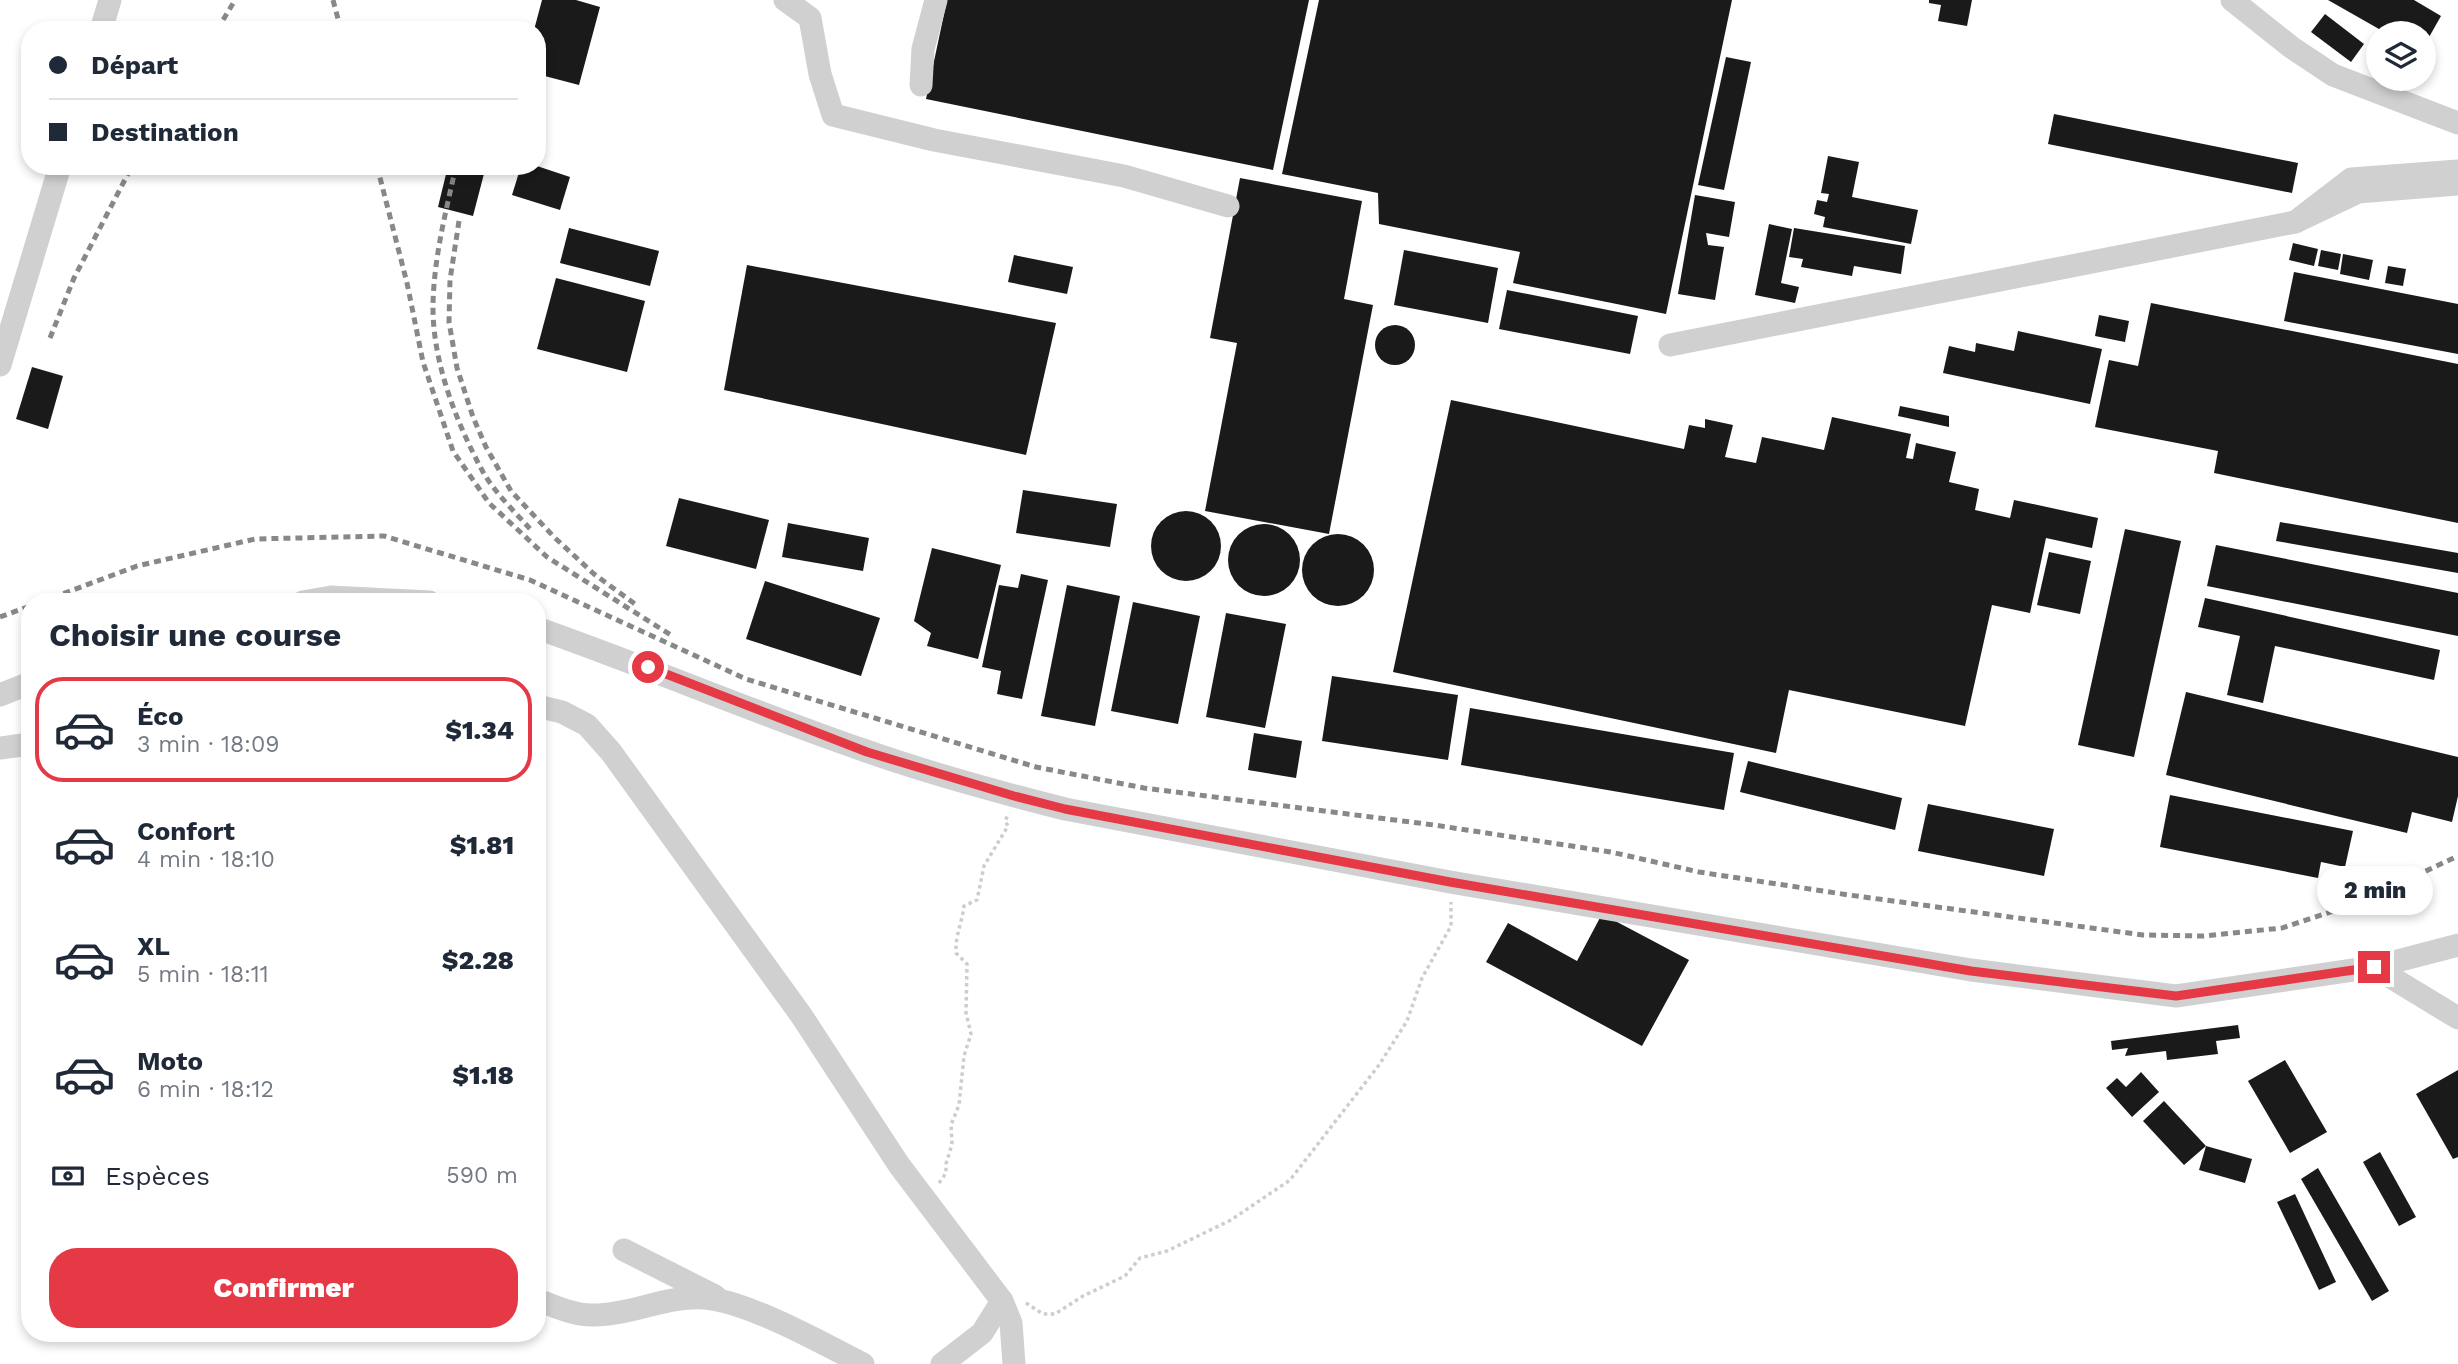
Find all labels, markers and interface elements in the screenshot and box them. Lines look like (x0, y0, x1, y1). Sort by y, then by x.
map controls (2366, 21, 2436, 91)
button: layers (2366, 21, 2436, 91)
text: Départ (91, 50, 178, 80)
text: Destination (91, 117, 239, 147)
text: Choisir une course (49, 616, 341, 654)
route start (632, 651, 664, 683)
icon: car (53, 698, 116, 761)
text: Éco (137, 701, 184, 731)
text: $1.34 (445, 715, 514, 745)
text: 3 min · 18:09 (137, 731, 279, 758)
icon: car (53, 813, 116, 876)
text: Confort (137, 816, 235, 846)
text: $1.81 (450, 830, 514, 860)
text: 4 min · 18:10 (137, 846, 275, 873)
callout: 2 min (2316, 866, 2432, 914)
text: 2 min (2344, 877, 2406, 904)
icon: car (53, 928, 116, 991)
text: XL (137, 931, 170, 961)
text: $2.28 (442, 945, 514, 975)
route end (2358, 951, 2390, 983)
text: 5 min · 18:11 (137, 961, 269, 988)
icon: car (53, 1043, 116, 1106)
text: Moto (137, 1046, 203, 1076)
text: $1.18 (452, 1060, 514, 1090)
text: 6 min · 18:12 (137, 1076, 274, 1103)
icon: cash (49, 1157, 87, 1195)
text: Espèces (105, 1161, 210, 1191)
text: 590 m (446, 1162, 518, 1189)
button: Confirmer (49, 1248, 518, 1328)

